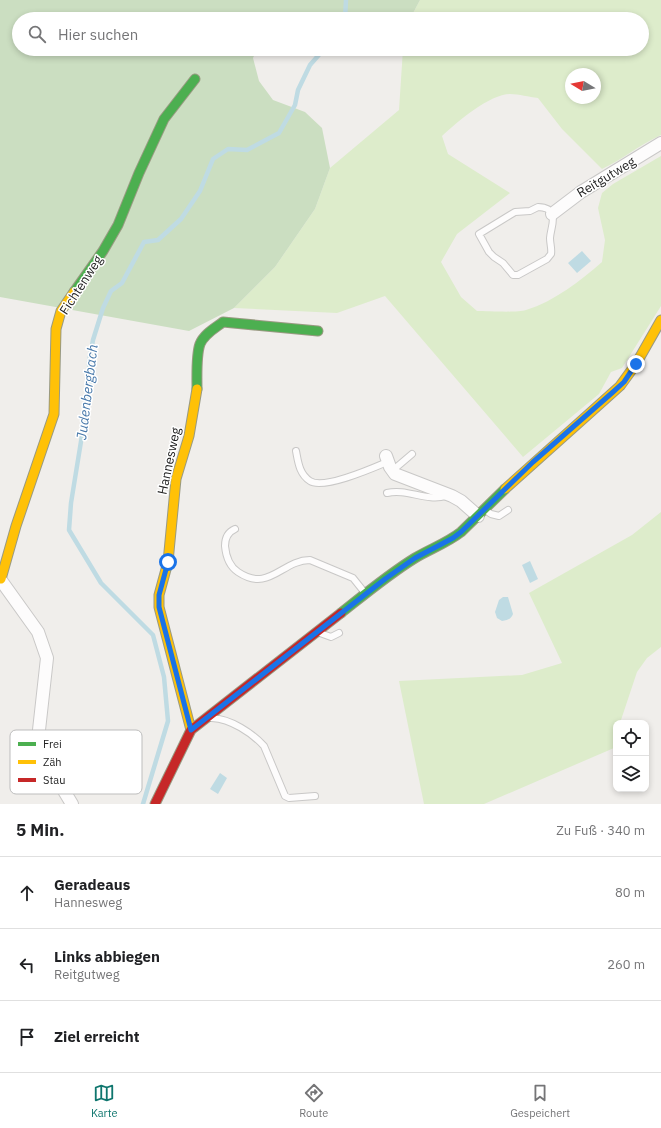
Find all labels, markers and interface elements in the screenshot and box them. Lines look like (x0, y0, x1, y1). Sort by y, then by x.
search box (12, 12, 649, 56)
icon: search (26, 23, 48, 45)
text: Hier suchen (58, 25, 138, 44)
north arrow (565, 68, 601, 104)
street label: Reitgutweg (573, 153, 639, 201)
street label: Fichtenweg (56, 252, 107, 318)
water label: Judenbergbach (72, 343, 102, 441)
route end (627, 355, 645, 373)
street label: Hannesweg (154, 426, 184, 496)
route start (159, 553, 177, 571)
map controls (613, 720, 649, 792)
button: locate (613, 720, 649, 756)
legend (10, 730, 142, 794)
text: Frei (43, 737, 62, 751)
text: Zäh (43, 755, 62, 769)
button: layers (613, 756, 649, 792)
text: Stau (43, 773, 65, 787)
text: 5 Min. (16, 819, 64, 841)
text: Zu Fuß · 340 m (556, 822, 645, 839)
text: Geradeaus (54, 875, 130, 894)
icon: ahead (16, 882, 38, 904)
text: 80 m (615, 884, 645, 901)
text: Hannesweg (54, 894, 122, 911)
text: Links abbiegen (54, 947, 160, 966)
icon: left (16, 954, 38, 976)
text: 260 m (607, 956, 645, 973)
text: Reitgutweg (54, 966, 120, 983)
icon: arrive (16, 1026, 38, 1048)
text: Ziel erreicht (54, 1027, 140, 1046)
tab: Karte (91, 1082, 118, 1120)
tab: Route (299, 1082, 328, 1120)
tab: Gespeichert (510, 1082, 570, 1120)

